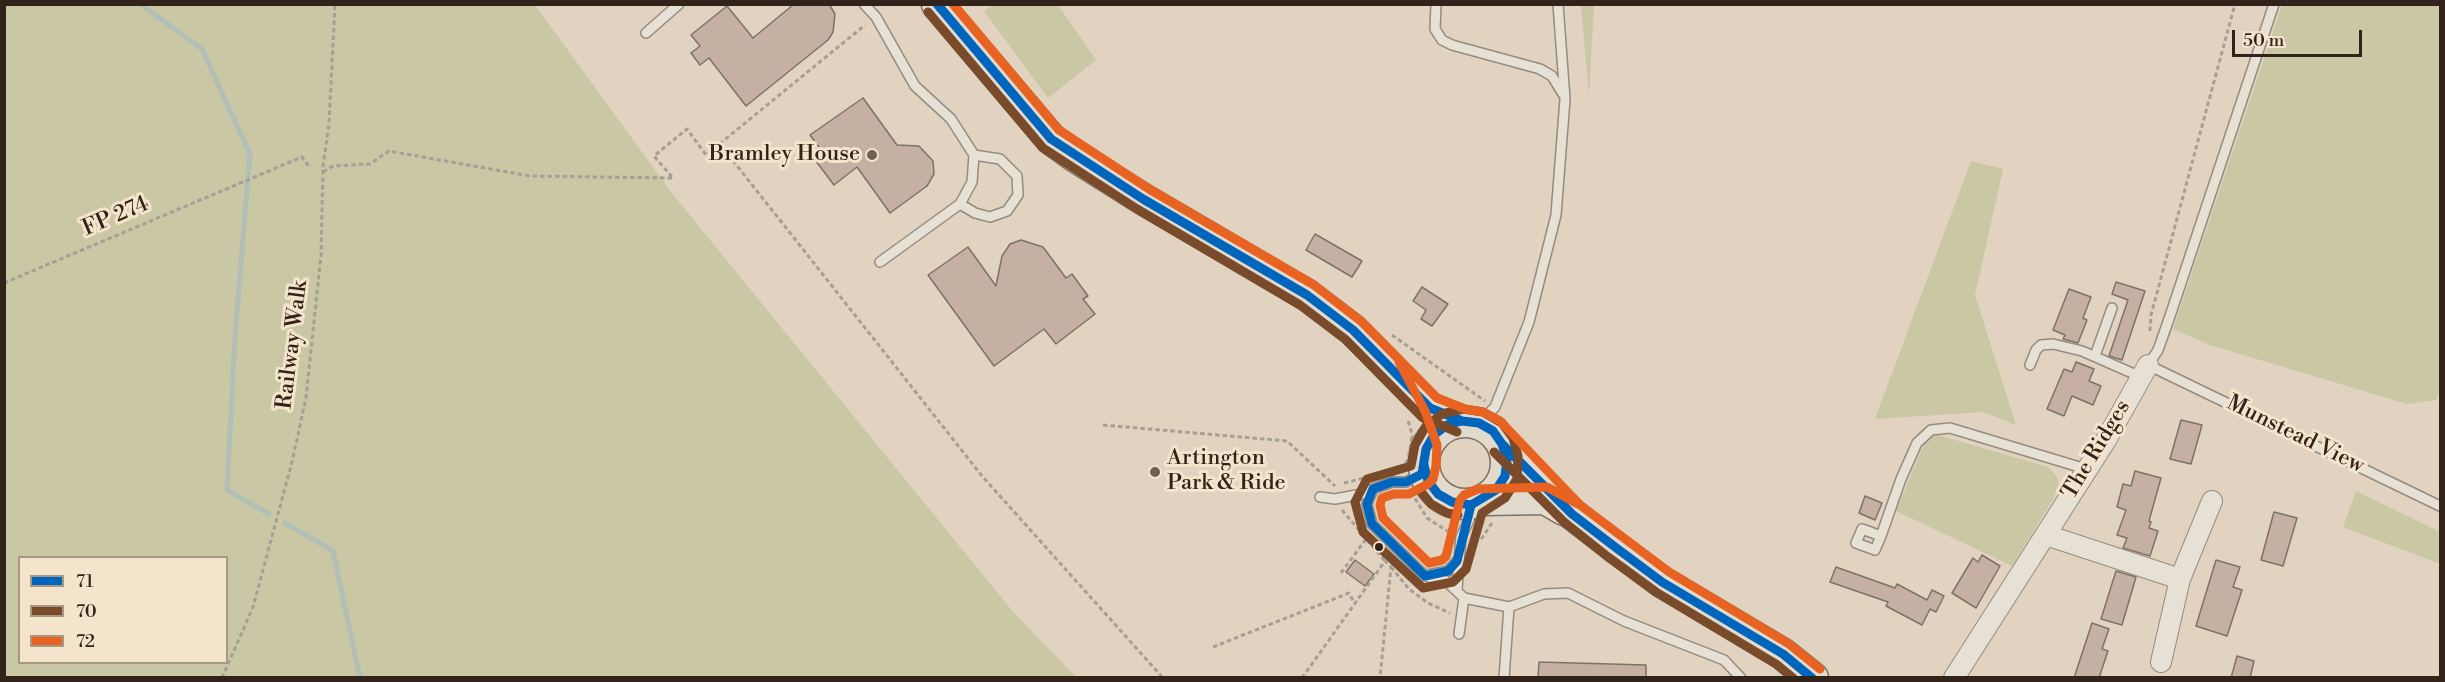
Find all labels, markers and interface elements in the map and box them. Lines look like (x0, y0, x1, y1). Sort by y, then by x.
scale bar (2235, 18, 2366, 56)
text: 50 m (2243, 29, 2284, 52)
place label: Bramley House (709, 142, 860, 168)
marker: Bramley House (865, 148, 879, 162)
street label: FP 274 (79, 191, 153, 243)
street label: Railway Walk (272, 279, 314, 411)
street label: Munstead View (2222, 390, 2368, 480)
street label: The Ridges (2057, 396, 2137, 504)
place label: Artington Park & Ride (1167, 446, 1285, 498)
marker: Artington Park & Ride (1148, 465, 1162, 479)
unlabelled marker (1373, 541, 1385, 553)
legend (18, 556, 228, 664)
text: 71 (76, 570, 93, 593)
text: 70 (76, 600, 97, 623)
text: 72 (76, 630, 95, 653)

